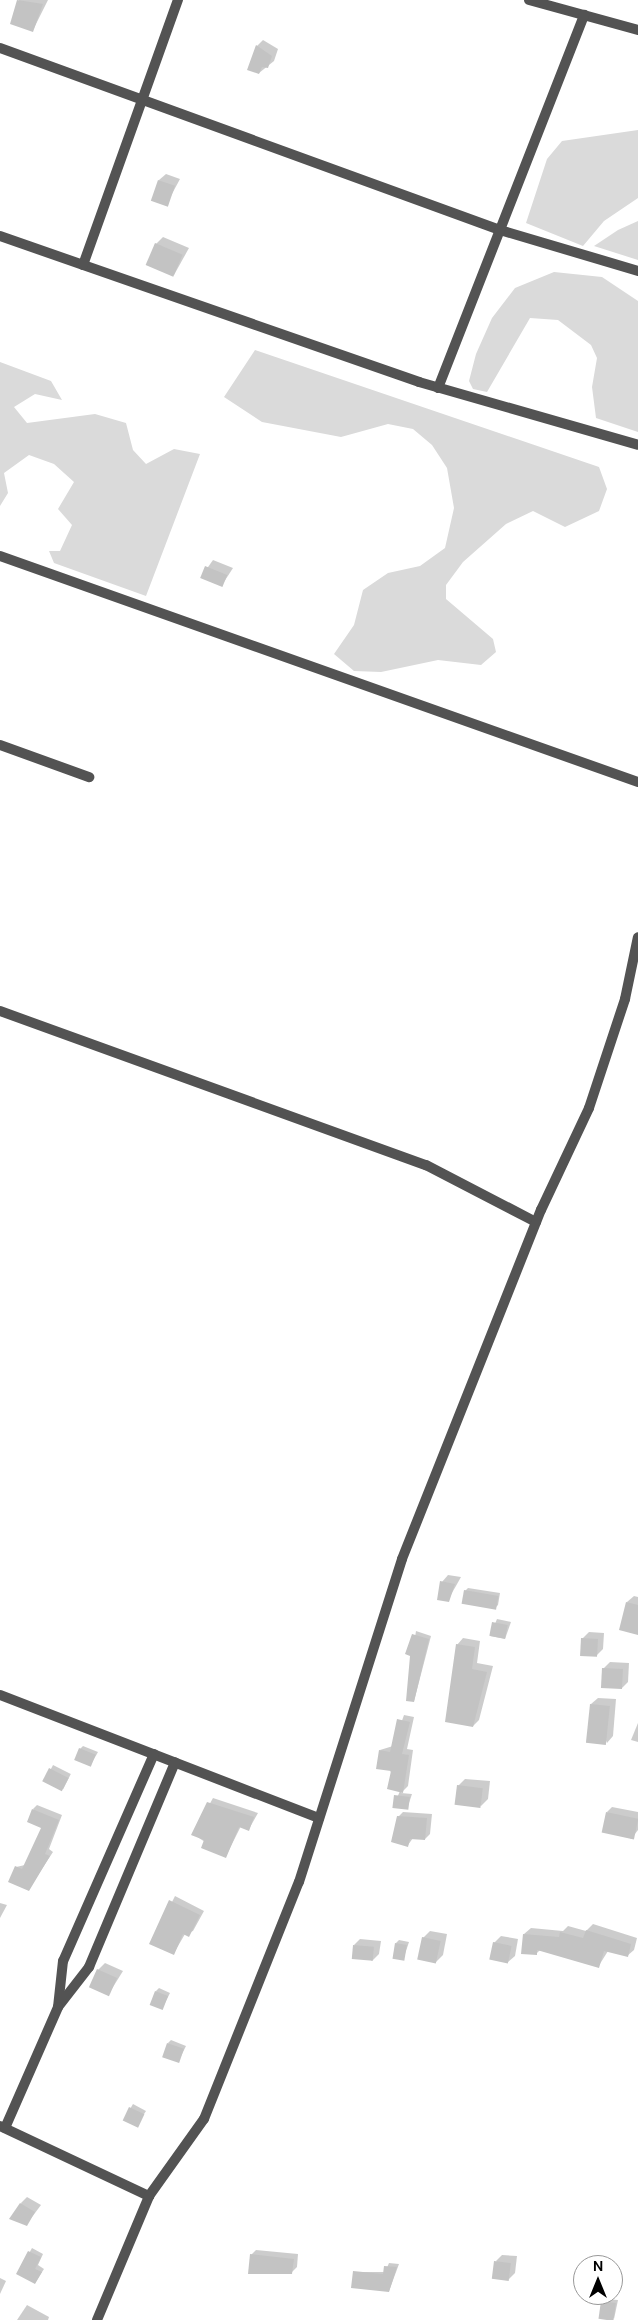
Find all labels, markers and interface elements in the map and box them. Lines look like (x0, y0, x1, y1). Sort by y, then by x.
north arrow (573, 2255, 623, 2305)
text: N (593, 2257, 603, 2275)

